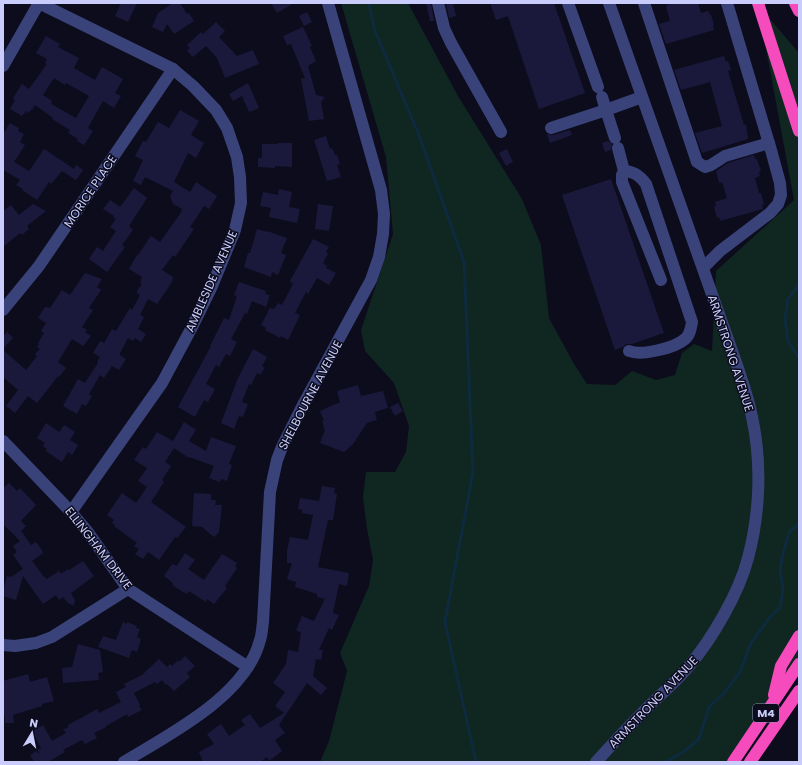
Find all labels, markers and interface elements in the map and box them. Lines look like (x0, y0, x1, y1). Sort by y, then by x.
street label: MORICE PLACE (59, 151, 121, 231)
street label: AMBLESIDE AVENUE (181, 227, 241, 335)
street label: ARMSTRONG AVENUE (704, 292, 758, 414)
street label: SHELBOURNE AVENUE (274, 337, 346, 453)
street label: ELLINGHAM DRIVE (61, 503, 137, 593)
street label: ARMSTRONG AVENUE (605, 652, 701, 752)
road number: M4 (753, 704, 779, 722)
north arrow (12, 713, 52, 753)
text: N (28, 715, 39, 732)

